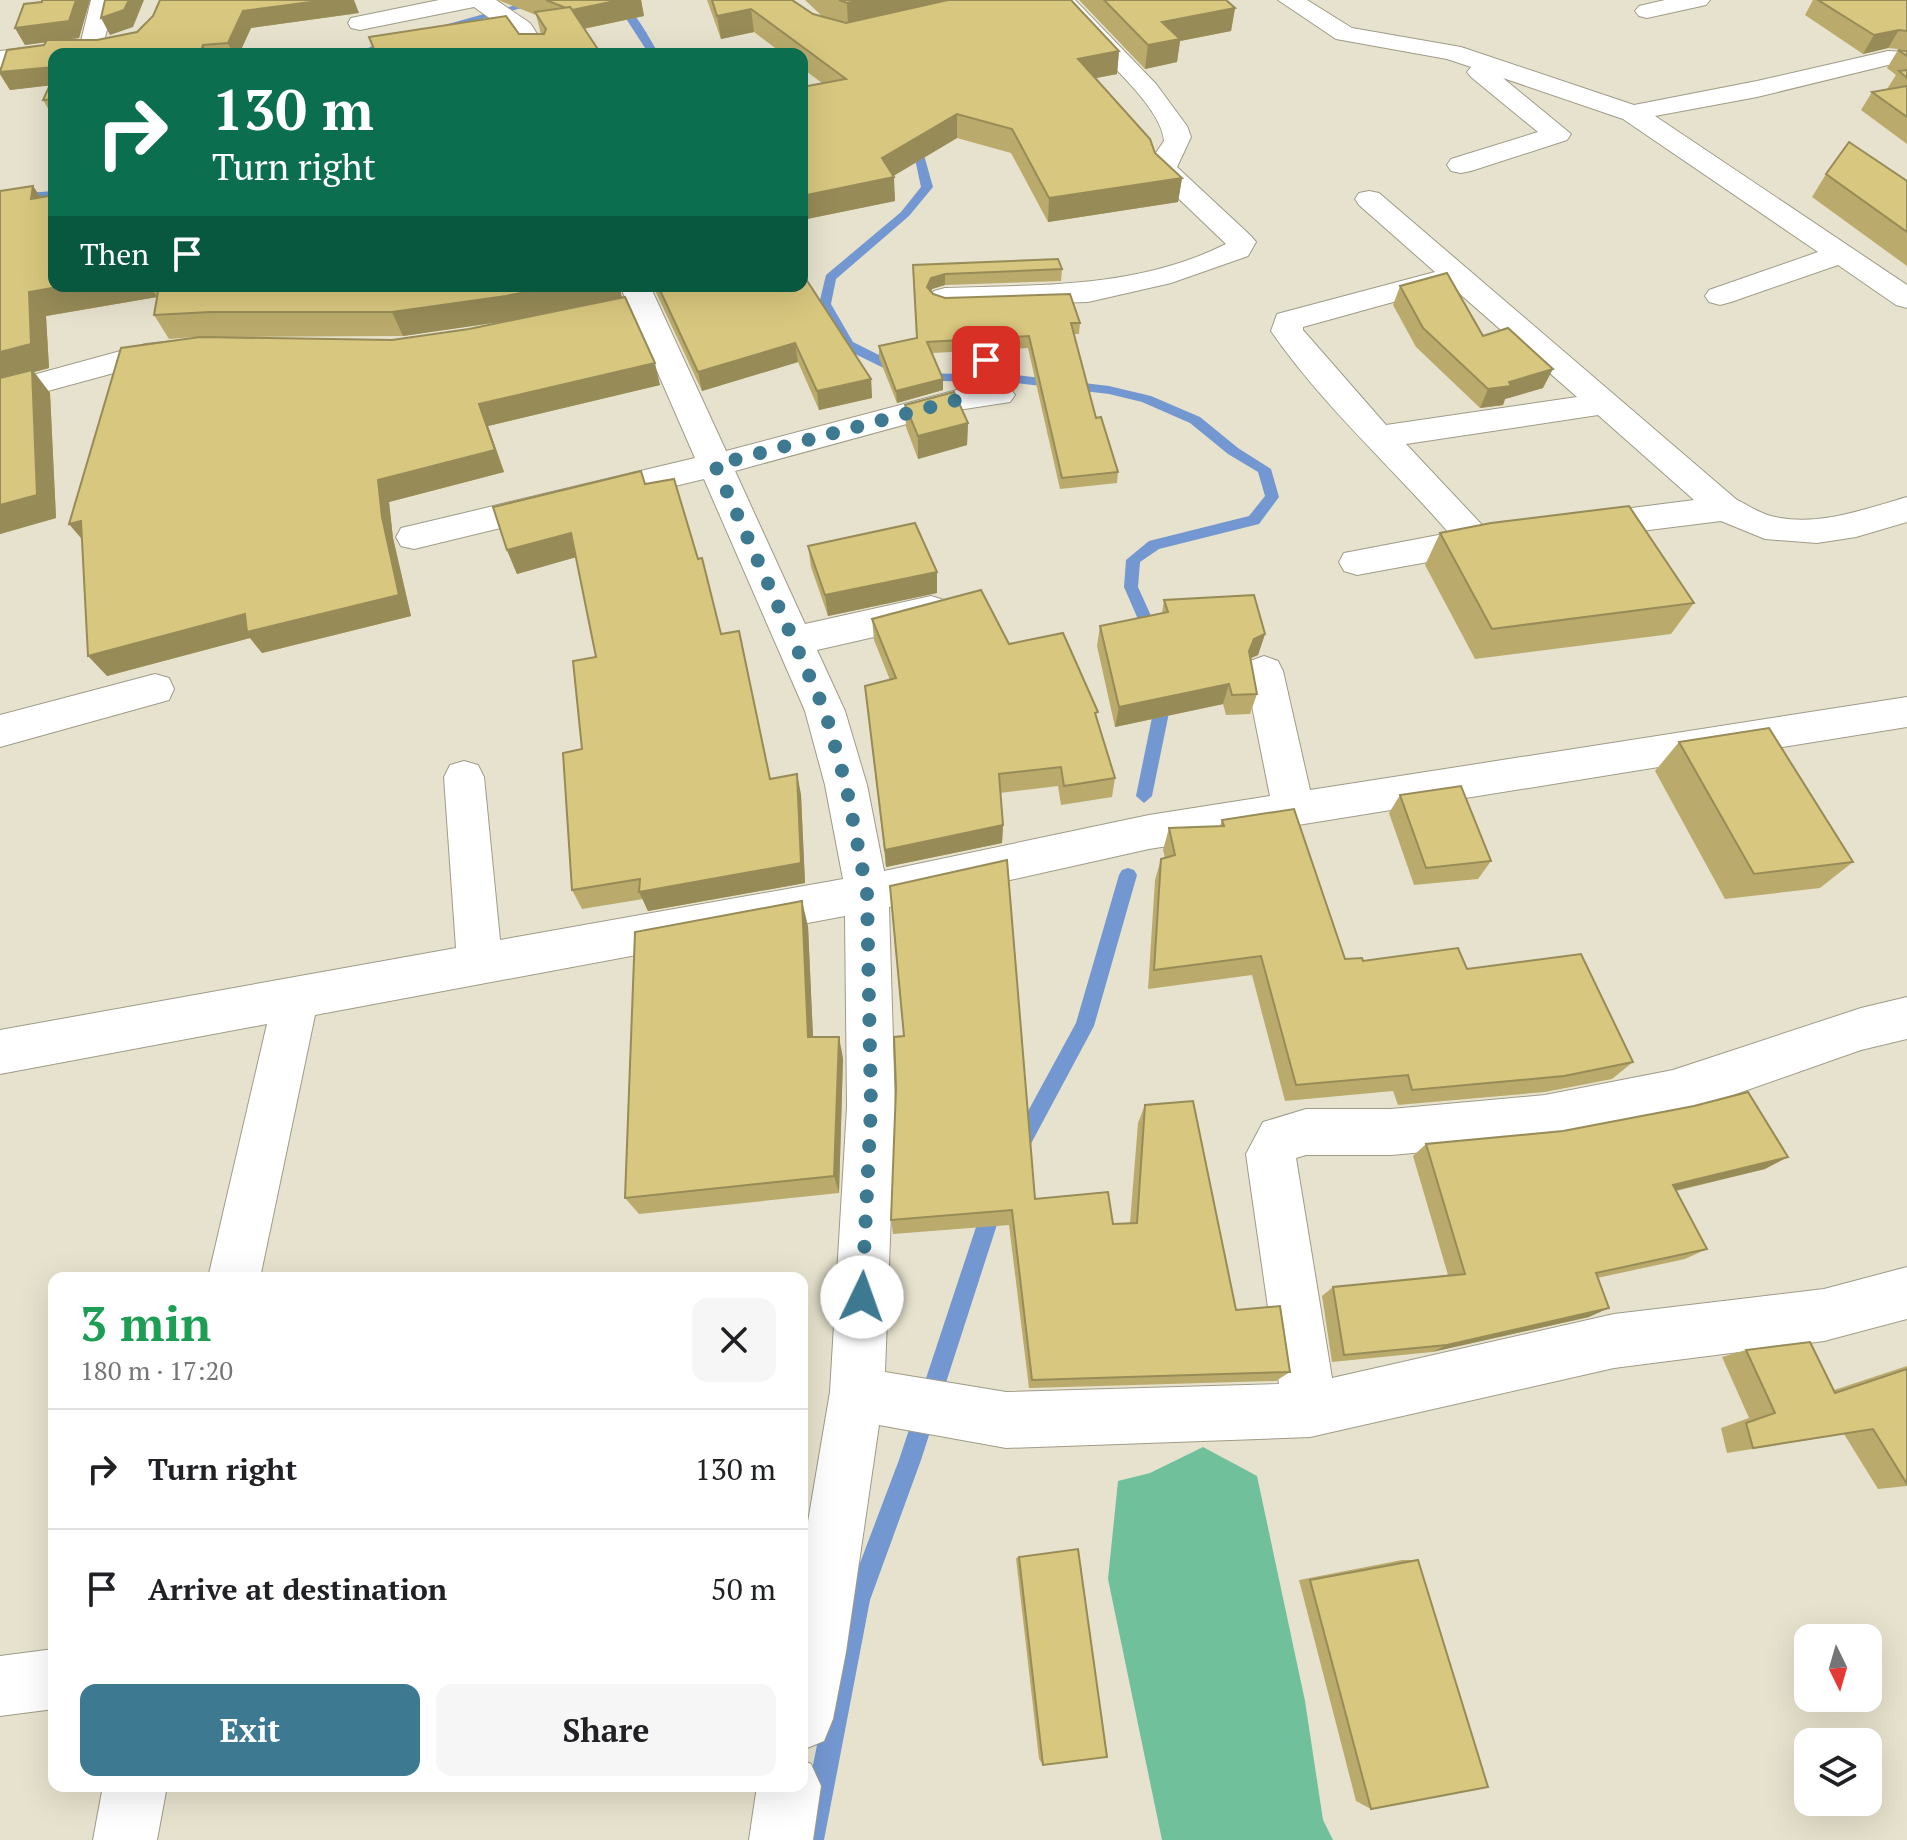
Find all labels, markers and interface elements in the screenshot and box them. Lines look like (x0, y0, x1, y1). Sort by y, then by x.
text: 130 m (212, 72, 374, 146)
icon: right (80, 80, 184, 184)
text: Turn right (212, 143, 376, 190)
icon: arrive (165, 232, 209, 276)
text: Then (80, 234, 149, 274)
pin (952, 326, 1020, 394)
icon: arrive (964, 338, 1008, 382)
position arrow (820, 1255, 904, 1339)
text: 3 min (80, 1291, 211, 1355)
button: close (692, 1298, 776, 1382)
text: 180 m · 17:20 (80, 1353, 233, 1387)
icon: right (80, 1447, 124, 1491)
text: Turn right (148, 1449, 297, 1489)
text: 130 m (695, 1449, 776, 1489)
icon: arrive (80, 1567, 124, 1611)
text: Arrive at destination (148, 1569, 447, 1609)
text: 50 m (711, 1569, 776, 1609)
north arrow (1794, 1624, 1882, 1712)
map controls (1794, 1624, 1882, 1816)
button: Exit (80, 1684, 420, 1776)
button: Share (436, 1684, 776, 1776)
button: layers (1794, 1728, 1882, 1816)

